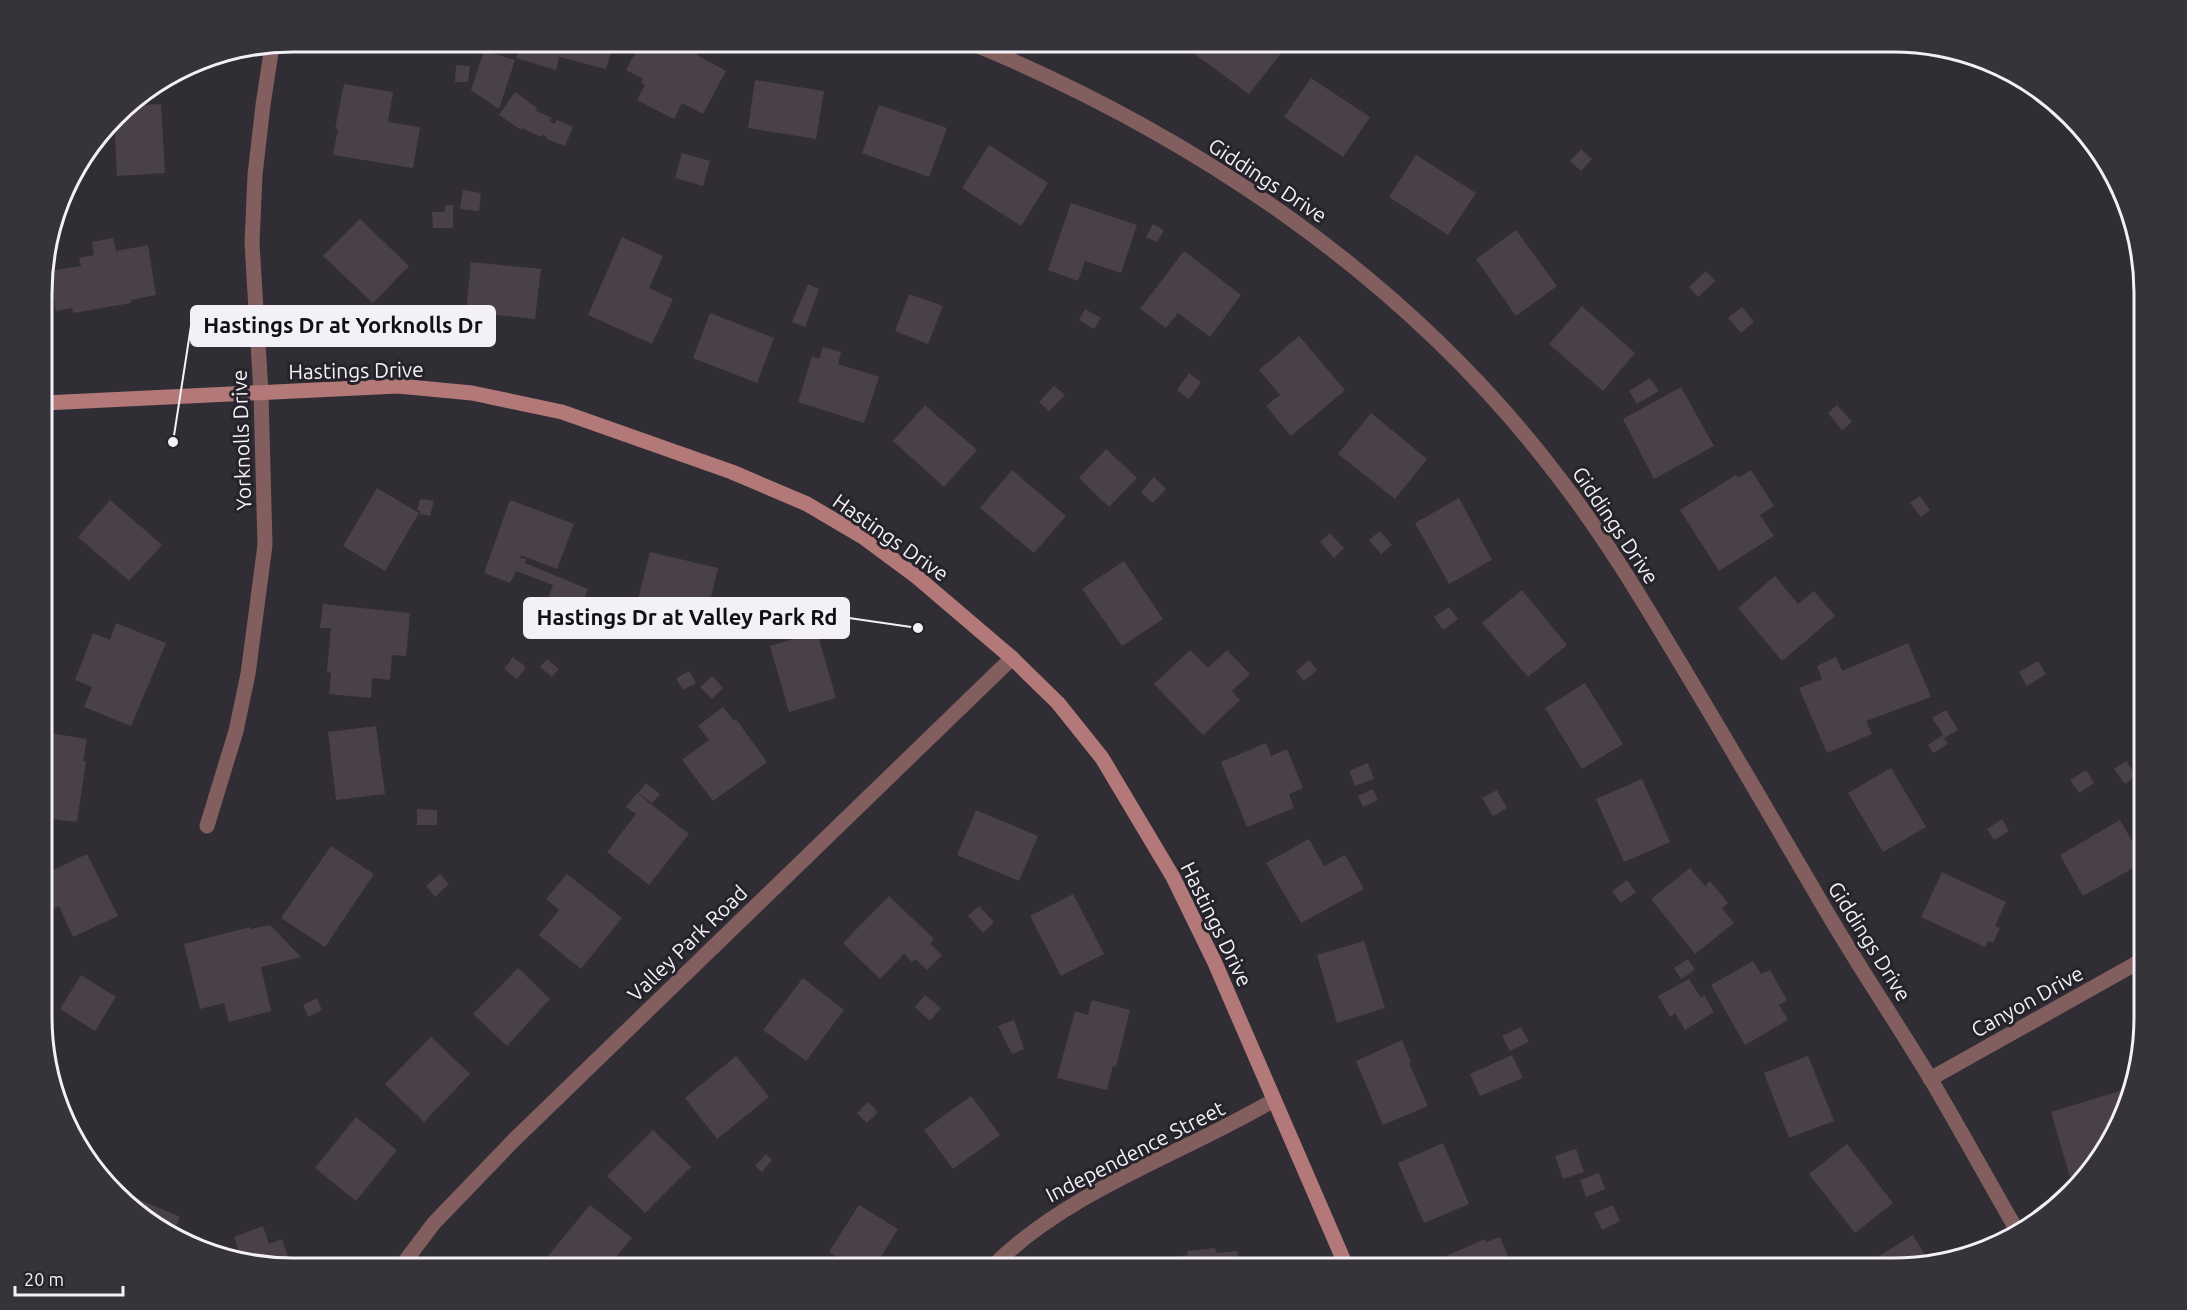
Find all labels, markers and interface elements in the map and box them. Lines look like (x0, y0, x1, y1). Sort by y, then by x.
street label: Giddings Drive (1204, 133, 1332, 227)
callout: Hastings Dr at Yorknolls Dr (191, 306, 495, 346)
text: Hastings Dr at Yorknolls Dr (203, 312, 483, 337)
street label: Hastings Drive (288, 357, 424, 383)
street label: Yorknolls Drive (227, 369, 255, 511)
street label: Giddings Drive (1568, 462, 1664, 588)
street label: Hastings Drive (829, 488, 953, 586)
callout: Hastings Dr at Valley Park Rd (524, 598, 849, 638)
text: Hastings Dr at Valley Park Rd (537, 604, 838, 629)
street label: Hastings Drive (1177, 858, 1257, 990)
street label: Giddings Drive (1824, 877, 1916, 1005)
street label: Valley Park Road (622, 880, 752, 1006)
street label: Canyon Drive (1967, 960, 2087, 1042)
street label: Independence Street (1041, 1095, 1229, 1207)
scale bar (15, 1259, 123, 1297)
text: 20 m (24, 1269, 64, 1289)

